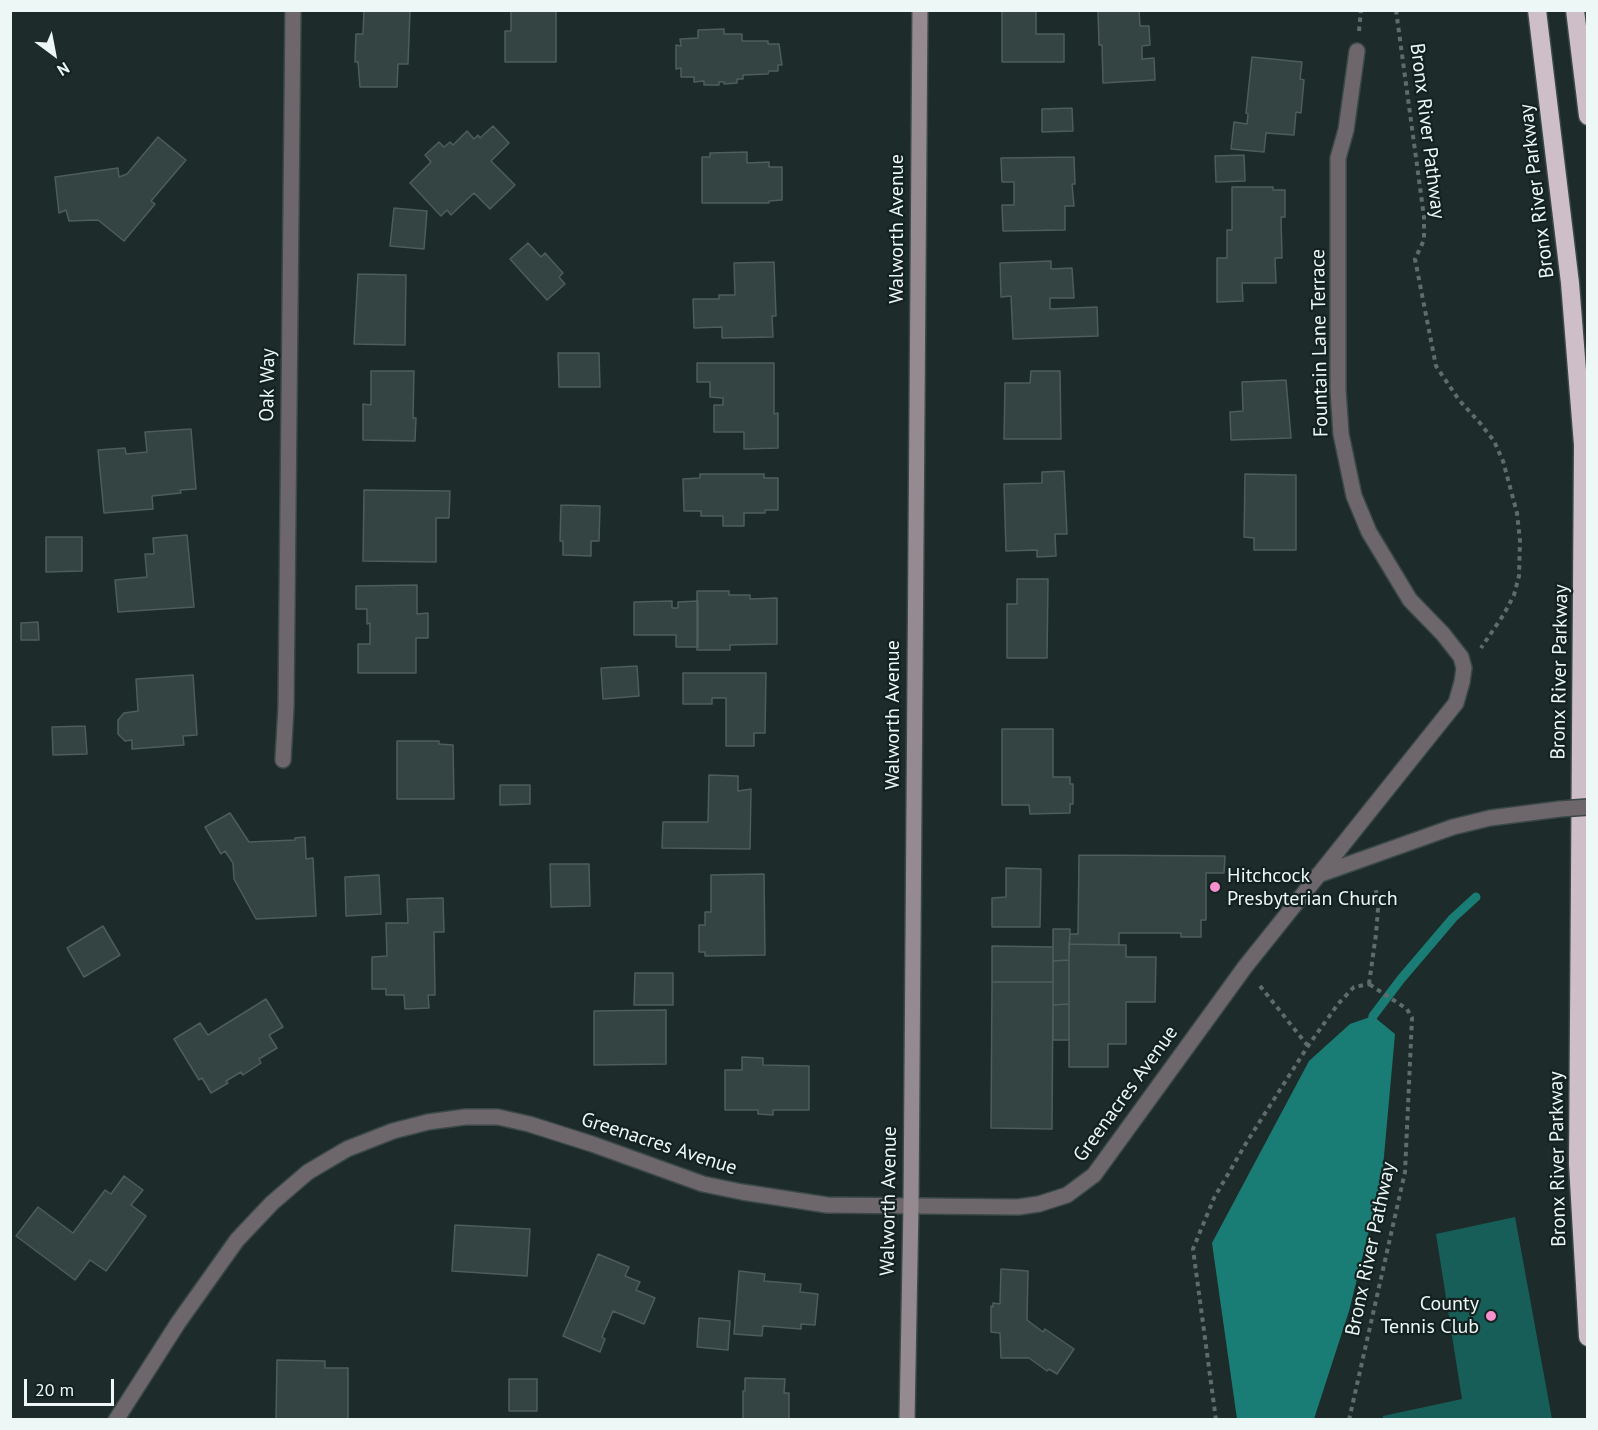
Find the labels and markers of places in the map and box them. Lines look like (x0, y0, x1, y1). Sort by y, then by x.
place label: Hitchcock Presbyterian Church (1227, 864, 1398, 911)
marker: Hitchcock Presbyterian Church (1208, 880, 1222, 894)
place label: County Tennis Club (1380, 1292, 1479, 1339)
marker: County Tennis Club (1484, 1309, 1498, 1323)

